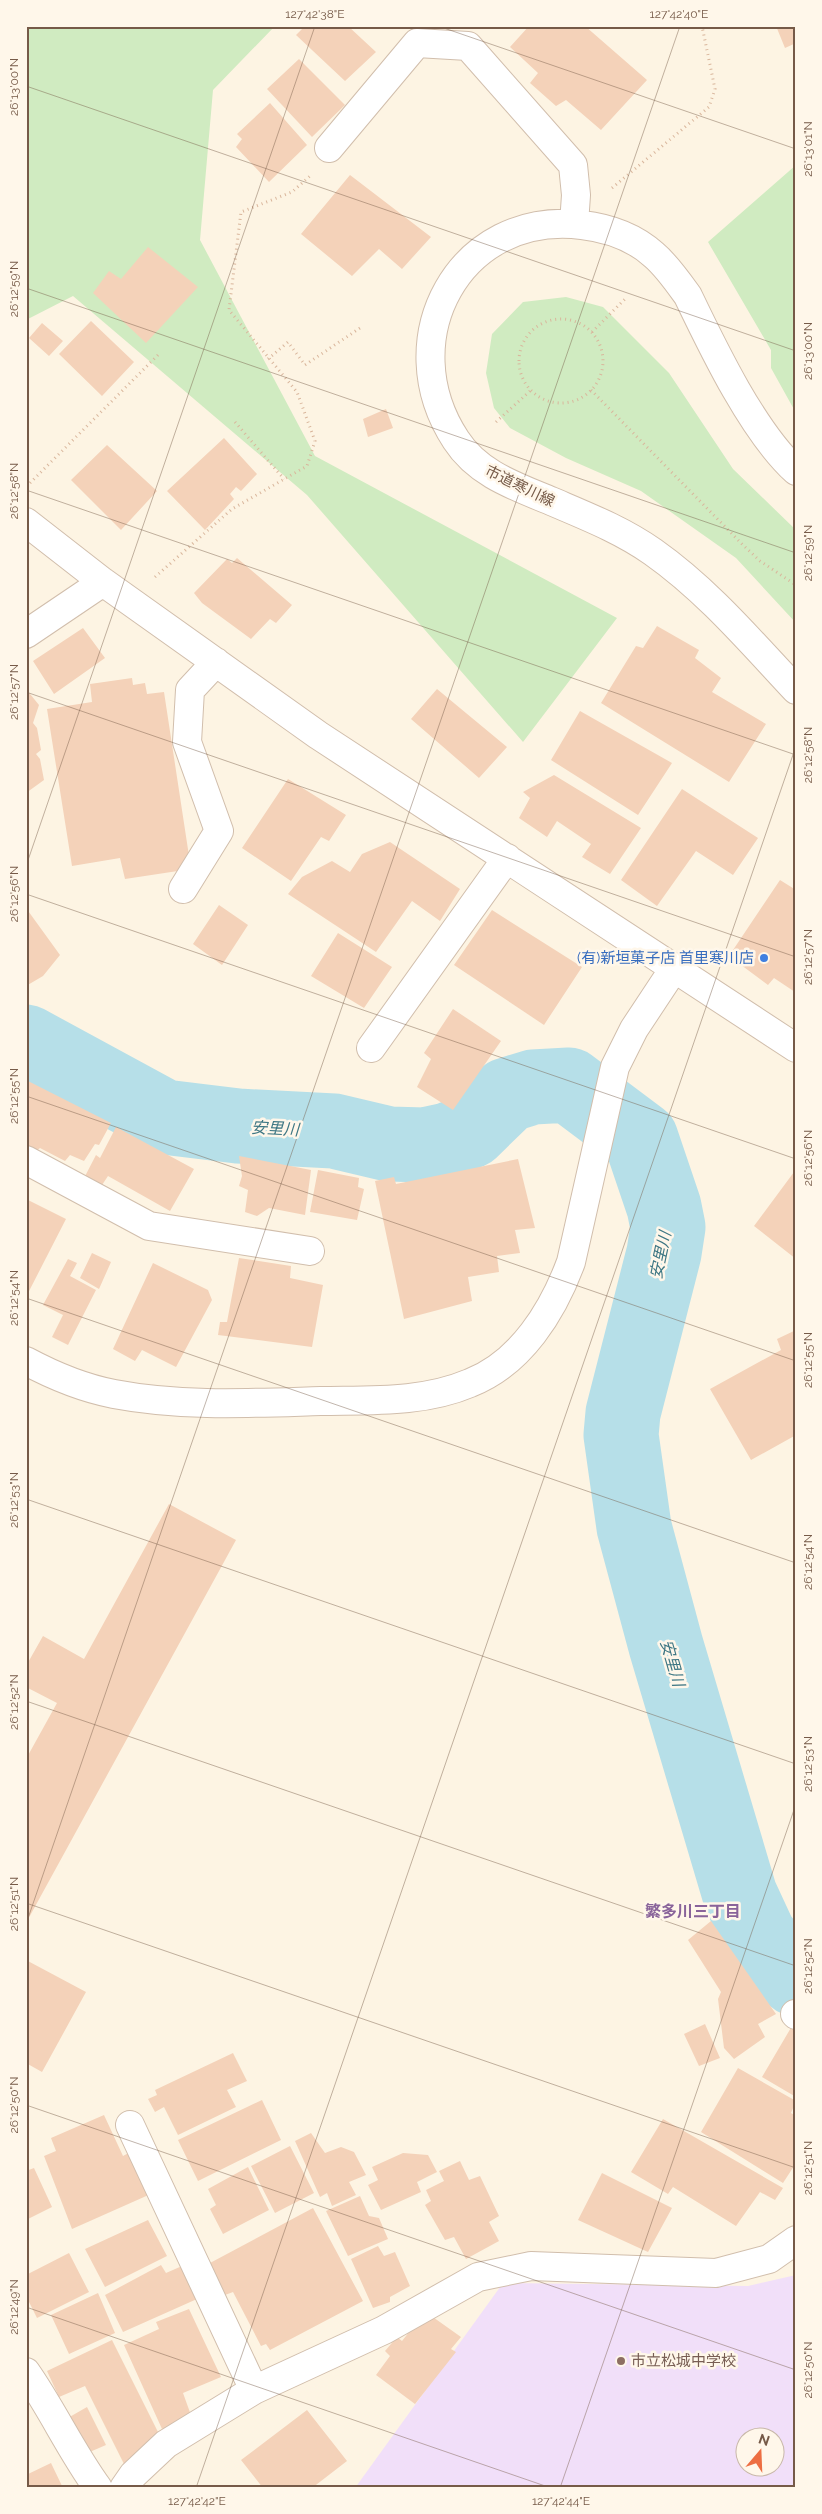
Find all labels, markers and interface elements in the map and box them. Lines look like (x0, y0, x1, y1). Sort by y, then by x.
text: 127°42'38"E (285, 7, 345, 21)
text: 127°42'40"E (650, 7, 708, 21)
text: 26°13'00"N (7, 58, 21, 116)
text: 26°13'01"N (801, 121, 815, 177)
text: 26°12'59"N (7, 261, 21, 317)
text: 26°13'00"N (801, 322, 815, 380)
street label: 市道寒川線 (482, 461, 558, 511)
text: 26°12'58"N (7, 463, 21, 519)
text: 26°12'59"N (801, 525, 815, 581)
text: 26°12'57"N (7, 664, 21, 720)
text: 26°12'58"N (801, 727, 815, 783)
text: 26°12'56"N (7, 866, 21, 922)
text: 26°12'57"N (801, 929, 815, 985)
place label: (有)新垣菓子店 首里寒川店 (577, 949, 754, 967)
marker: (有)新垣菓子店 首里寒川店 (758, 952, 770, 964)
text: 26°12'55"N (7, 1068, 21, 1124)
water label: 安里川 (251, 1118, 301, 1139)
text: 26°12'56"N (801, 1130, 815, 1186)
water label: 安里川 (646, 1228, 675, 1281)
text: 26°12'54"N (7, 1270, 21, 1326)
text: 26°12'55"N (801, 1332, 815, 1388)
text: 26°12'53"N (7, 1472, 21, 1528)
text: 26°12'54"N (801, 1534, 815, 1590)
water label: 安里川 (657, 1637, 689, 1691)
text: 26°12'52"N (7, 1674, 21, 1730)
text: 26°12'53"N (801, 1736, 815, 1792)
text: 26°12'51"N (7, 1877, 21, 1931)
district label: 繁多川三丁目 (645, 1902, 741, 1921)
text: 26°12'52"N (801, 1938, 815, 1994)
text: 26°12'50"N (7, 2077, 21, 2133)
text: 26°12'51"N (801, 2141, 815, 2195)
text: 26°12'49"N (7, 2279, 21, 2335)
text: 26°12'50"N (801, 2342, 815, 2398)
place label: 市立松城中学校 (631, 2352, 736, 2370)
marker: 市立松城中学校 (615, 2355, 627, 2367)
north arrow (734, 2426, 784, 2476)
text: N (757, 2430, 772, 2449)
text: 127°42'42"E (168, 2494, 226, 2508)
text: 127°42'44"E (532, 2494, 590, 2508)

